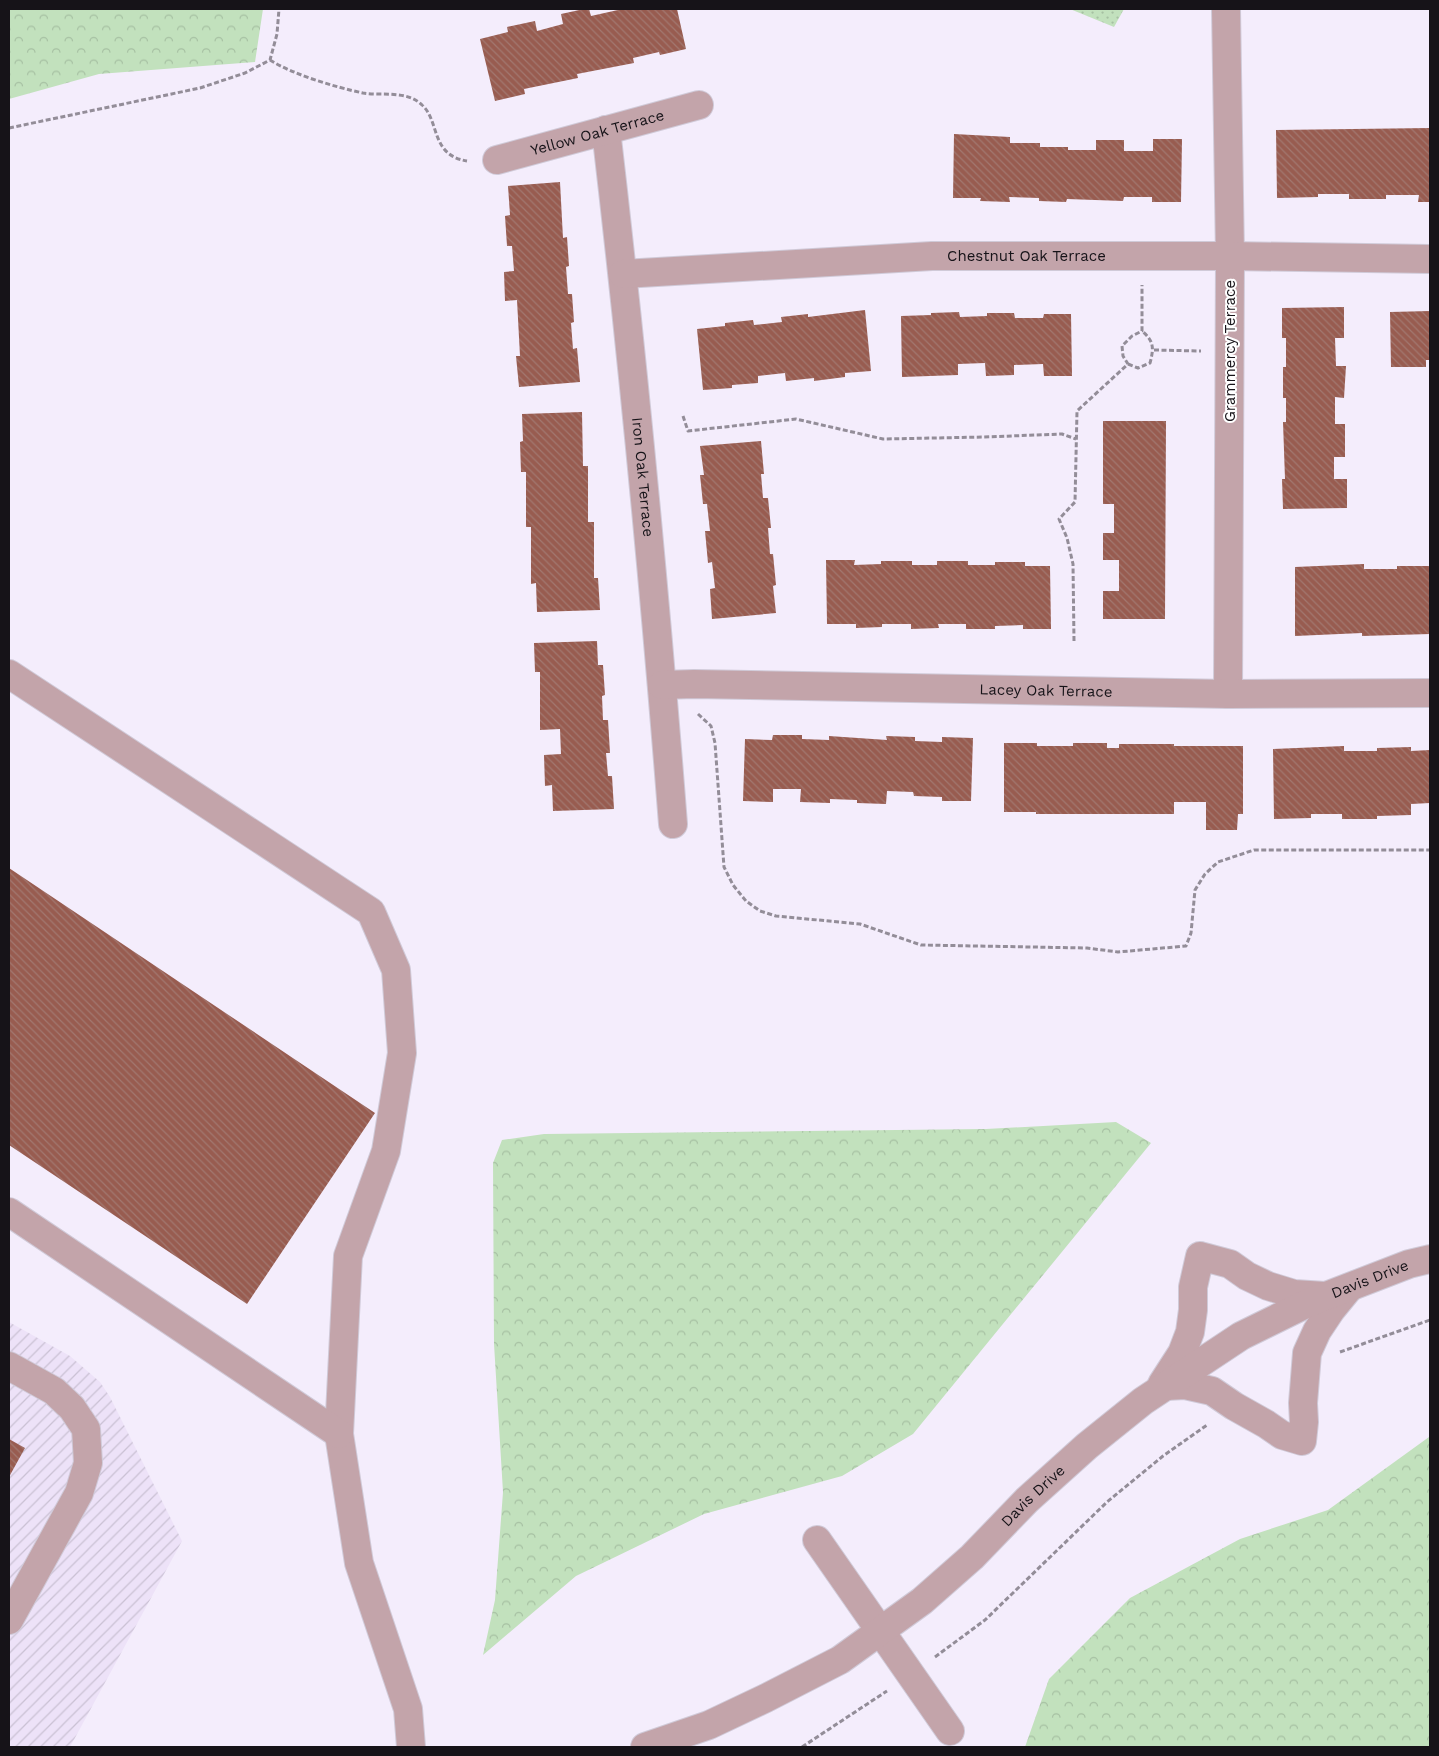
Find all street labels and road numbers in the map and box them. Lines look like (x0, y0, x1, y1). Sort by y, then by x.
street label: Yellow Oak Terrace (529, 106, 666, 159)
street label: Chestnut Oak Terrace (947, 247, 1106, 265)
street label: Grammercy Terrace (1221, 280, 1239, 422)
street label: Iron Oak Terrace (628, 416, 657, 538)
street label: Lacey Oak Terrace (979, 680, 1113, 701)
street label: Davis Drive (1329, 1256, 1411, 1302)
street label: Davis Drive (997, 1461, 1069, 1530)

